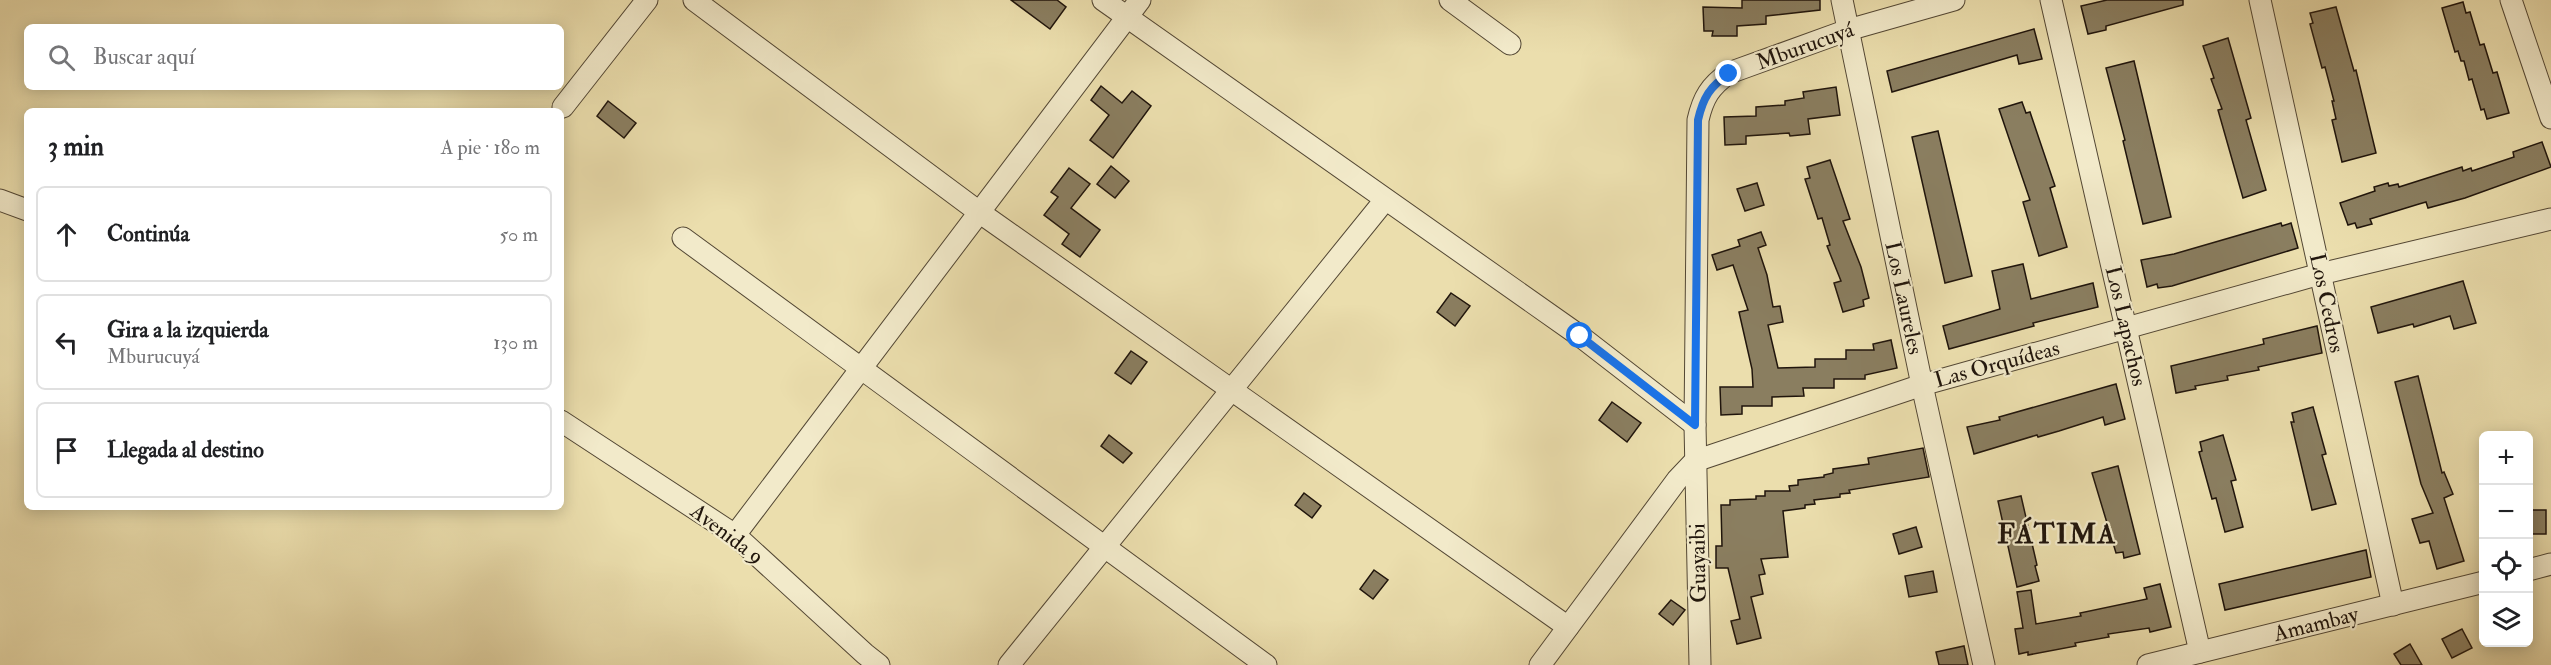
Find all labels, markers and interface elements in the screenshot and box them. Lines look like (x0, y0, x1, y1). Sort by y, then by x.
street label: Mburucuyá (1752, 15, 1859, 77)
search box (24, 24, 564, 90)
icon: search (45, 41, 78, 74)
text: Buscar aquí (93, 43, 195, 71)
route end (1715, 60, 1741, 86)
text: 3 min (48, 131, 104, 163)
text: A pie · 180 m (441, 135, 540, 160)
icon: ahead (50, 218, 83, 251)
text: Continúa (107, 220, 190, 248)
text: 50 m (499, 222, 538, 247)
street label: Los Laureles (1878, 239, 1930, 357)
street label: Los Cedros (2303, 251, 2351, 355)
street label: Los Lapachos (2098, 263, 2153, 389)
text: Gira a la izquierda (107, 316, 268, 344)
route start (1566, 322, 1592, 348)
icon: left (50, 326, 83, 359)
text: 130 m (493, 330, 538, 355)
street label: Las Orquídeas (1931, 334, 2063, 394)
text: Mburucuyá (107, 344, 200, 369)
map controls (2479, 431, 2533, 647)
button: + (2479, 431, 2533, 485)
icon: arrive (50, 434, 83, 467)
text: Llegada al destino (107, 436, 264, 464)
button: − (2479, 485, 2533, 539)
street label: Avenida 9 (684, 497, 769, 571)
district label: FÁTIMA (1997, 516, 2117, 552)
street label: Guayaibi (1683, 523, 1713, 603)
button: locate (2479, 539, 2533, 593)
button: layers (2479, 593, 2533, 647)
street label: Amambay (2270, 600, 2362, 648)

